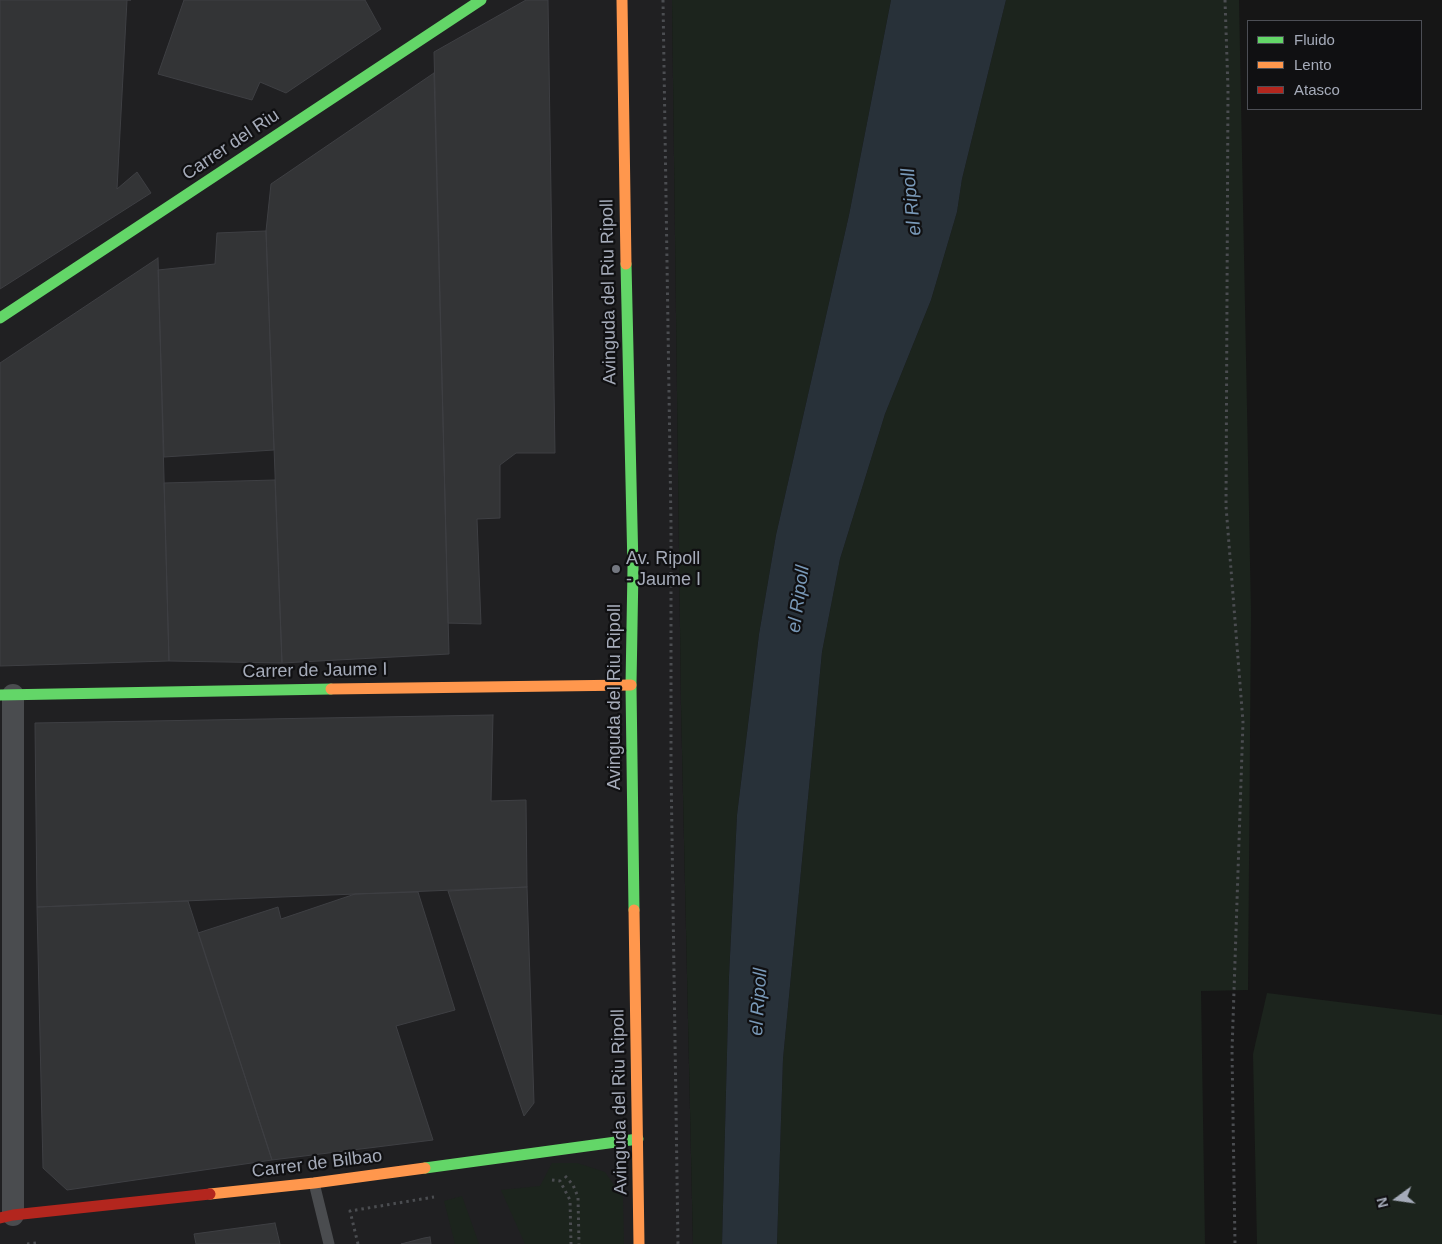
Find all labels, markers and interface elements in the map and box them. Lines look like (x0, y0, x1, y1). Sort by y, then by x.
legend (1247, 20, 1422, 110)
text: Fluido (1294, 31, 1335, 48)
text: Lento (1294, 56, 1332, 73)
text: Atasco (1294, 81, 1340, 98)
street label: Carrer del Riu (179, 105, 283, 185)
water label: el Ripoll (897, 167, 927, 237)
street label: Avinguda del Riu Ripoll (597, 199, 621, 385)
place label: Av. Ripoll - Jaume I (626, 548, 701, 590)
marker: Av. Ripoll - Jaume I (610, 563, 622, 575)
water label: el Ripoll (783, 564, 815, 634)
street label: Avinguda del Riu Ripoll (604, 604, 626, 790)
street label: Carrer de Jaume I (242, 659, 388, 683)
water label: el Ripoll (745, 967, 773, 1037)
street label: Avinguda del Riu Ripoll (608, 1009, 632, 1195)
street label: Carrer de Bilbao (251, 1145, 383, 1183)
north arrow (1372, 1174, 1422, 1224)
text: N (1373, 1196, 1391, 1209)

